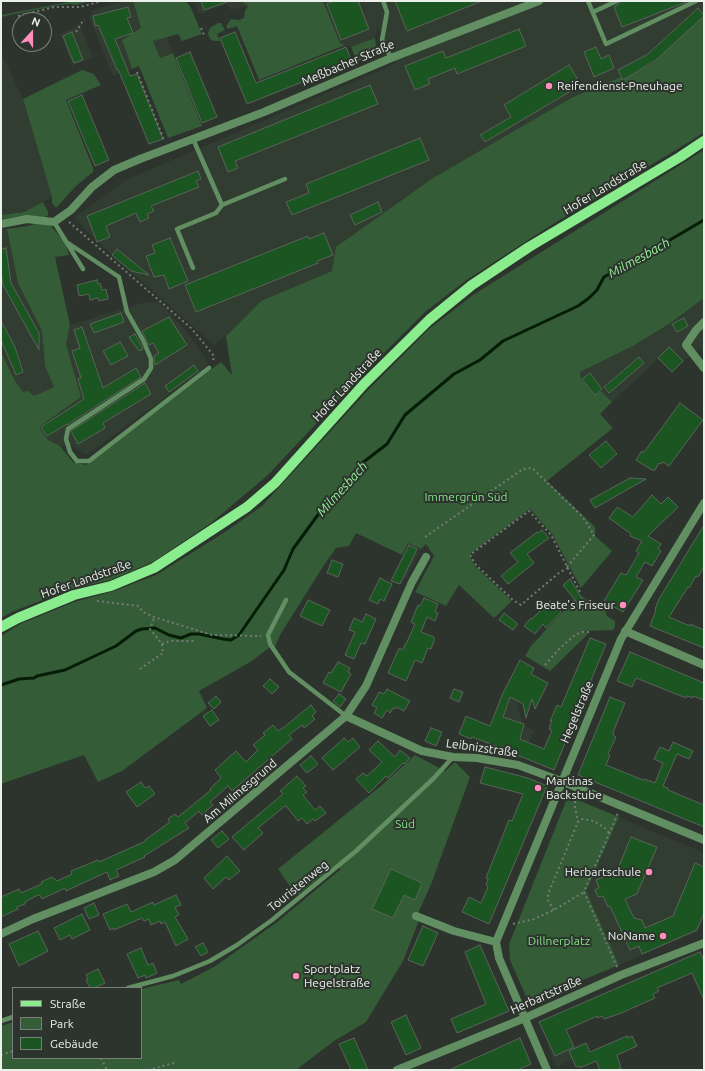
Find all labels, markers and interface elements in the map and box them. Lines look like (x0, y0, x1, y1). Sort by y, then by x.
north arrow (12, 12, 52, 52)
text: N (30, 15, 42, 29)
street label: Meßbacher Straße (299, 37, 397, 89)
place label: Reifendienst-Pneuhage (557, 79, 683, 93)
marker: Reifendienst-Pneuhage (544, 81, 554, 91)
street label: Hofer Landstraße (561, 156, 649, 218)
water label: Milmesbach (605, 235, 673, 281)
street label: Hofer Landstraße (310, 346, 384, 424)
water label: Milmesbach (313, 458, 371, 520)
park label: Immergrün Süd (424, 490, 508, 504)
street label: Hofer Landstraße (39, 557, 133, 601)
place label: Beate's Friseur (536, 598, 615, 612)
marker: Beate's Friseur (618, 600, 628, 610)
street label: Hegelstraße (557, 679, 597, 745)
street label: Leibnizstraße (445, 736, 519, 760)
street label: Am Milmesgrund (200, 756, 280, 826)
place label: Martinas Backstube (546, 774, 602, 802)
marker: Martinas Backstube (533, 783, 543, 793)
park label: Süd (395, 817, 415, 831)
street label: Touristenweg (265, 857, 331, 915)
place label: Herbartschule (565, 865, 641, 879)
marker: Herbartschule (644, 867, 654, 877)
place label: NoName (608, 929, 655, 943)
marker: NoName (658, 931, 668, 941)
park label: Dillnerplatz (528, 934, 590, 948)
place label: Sportplatz Hegelstraße (304, 962, 370, 990)
marker: Sportplatz Hegelstraße (291, 971, 301, 981)
street label: Herbartstraße (508, 973, 584, 1017)
legend (12, 987, 142, 1059)
text: Straße (50, 997, 86, 1010)
text: Park (50, 1017, 74, 1030)
text: Gebäude (50, 1037, 98, 1050)

